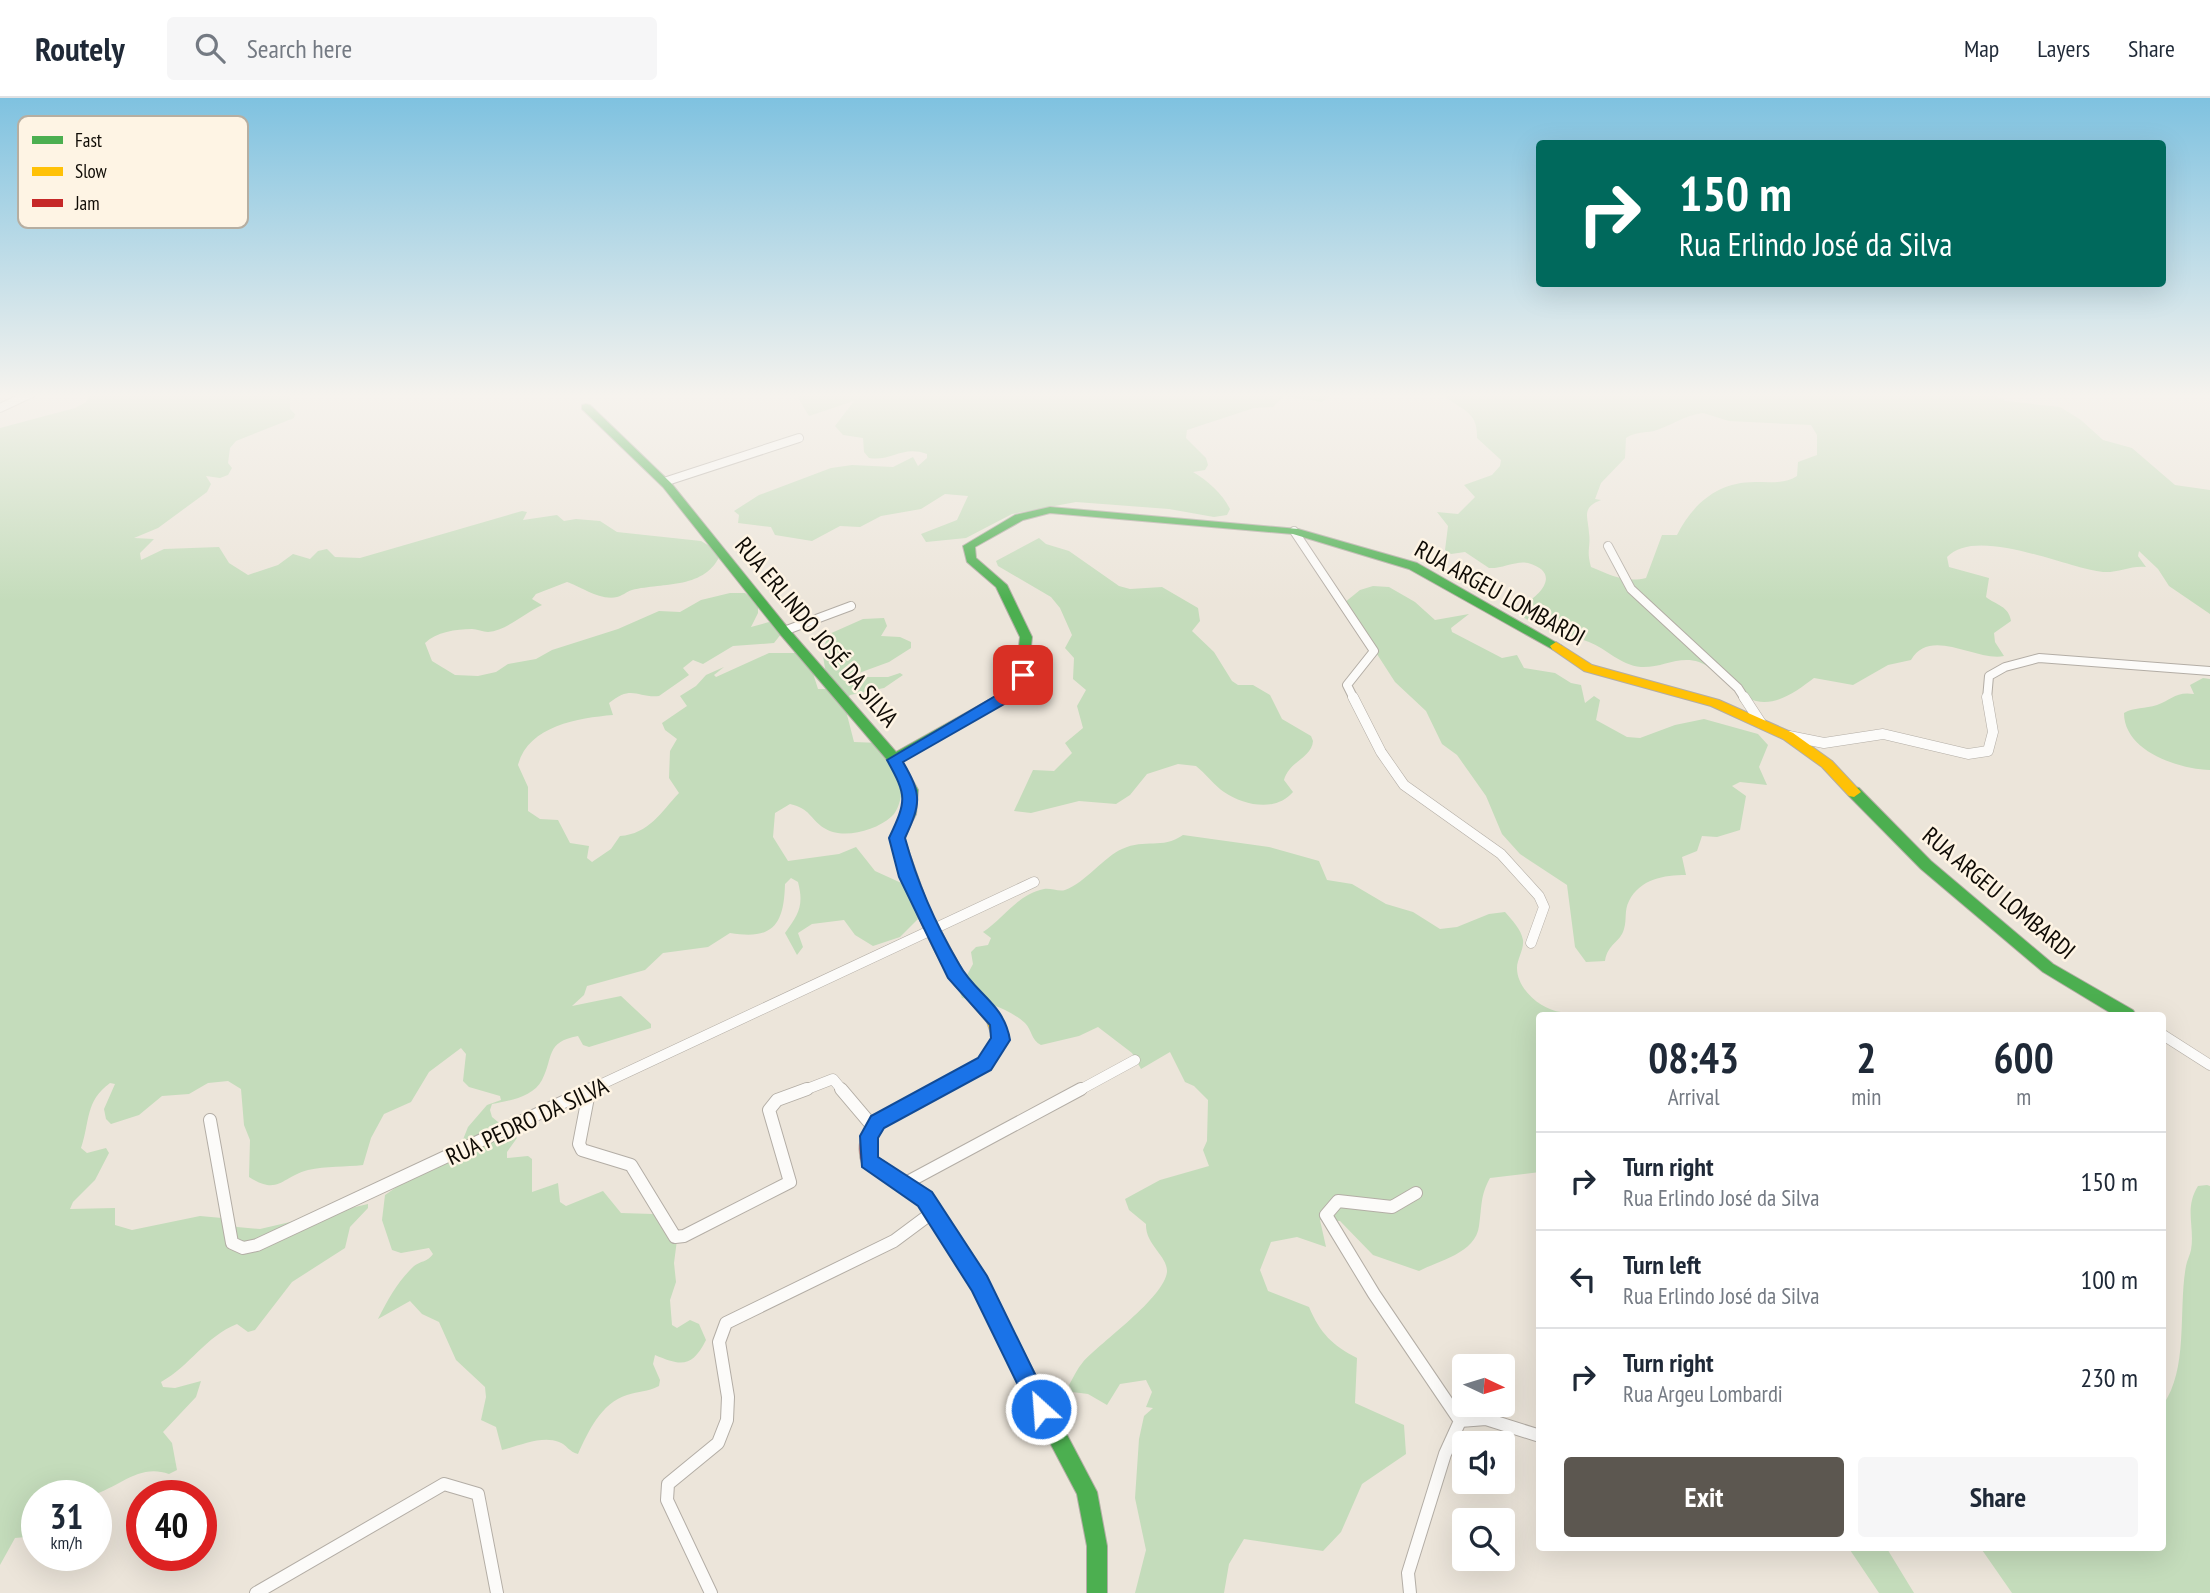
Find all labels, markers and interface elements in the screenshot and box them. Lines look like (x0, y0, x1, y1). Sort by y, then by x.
search box (167, 17, 657, 80)
text: Routely (35, 27, 125, 70)
icon: search (191, 29, 229, 67)
text: Search here (247, 32, 352, 65)
text: Map (1964, 33, 1999, 64)
text: Layers (2037, 33, 2090, 64)
text: Share (2128, 33, 2175, 64)
legend (18, 116, 248, 228)
text: Fast (75, 128, 103, 152)
text: Slow (75, 159, 108, 183)
text: 150 m (1679, 161, 1792, 225)
icon: right (1564, 168, 1655, 259)
text: Jam (74, 191, 100, 215)
text: Rua Erlindo José da Silva (1679, 223, 1952, 265)
street label: RUA ERLINDO JOSÉ DA SILVA (728, 531, 906, 734)
street label: RUA ARGEU LOMBARDI (1409, 533, 1591, 653)
pin (993, 645, 1053, 705)
icon: arrive (1004, 656, 1042, 694)
street label: RUA ARGEU LOMBARDI (1916, 820, 2082, 966)
text: 08:43 (1648, 1030, 1739, 1085)
text: 2 (1856, 1030, 1876, 1085)
text: 600 (1994, 1030, 2054, 1085)
street label: RUA PEDRO DA SILVA (441, 1070, 614, 1172)
text: Arrival (1668, 1082, 1720, 1111)
text: min (1851, 1082, 1881, 1111)
text: m (2016, 1082, 2031, 1111)
text: Turn right (1623, 1150, 1714, 1183)
icon: right (1564, 1162, 1602, 1200)
text: 150 m (2080, 1165, 2138, 1198)
text: Rua Erlindo José da Silva (1623, 1183, 1819, 1212)
text: Turn left (1623, 1248, 1701, 1281)
icon: left (1564, 1260, 1602, 1298)
text: 100 m (2080, 1263, 2138, 1296)
text: Rua Erlindo José da Silva (1623, 1281, 1819, 1310)
text: Turn right (1623, 1346, 1714, 1379)
north arrow (1452, 1354, 1516, 1418)
map controls (1452, 1354, 1515, 1571)
icon: right (1564, 1358, 1602, 1396)
text: 230 m (2080, 1361, 2138, 1394)
position arrow (1004, 1372, 1078, 1446)
text: Rua Argeu Lombardi (1623, 1379, 1783, 1408)
button: sound (1452, 1431, 1515, 1494)
button: Exit (1564, 1457, 1844, 1537)
button: Share (1858, 1457, 2138, 1537)
speed limit sign: 40 (126, 1480, 217, 1571)
text: 31 (50, 1493, 83, 1539)
button: search (1452, 1508, 1515, 1571)
text: km/h (51, 1531, 82, 1554)

